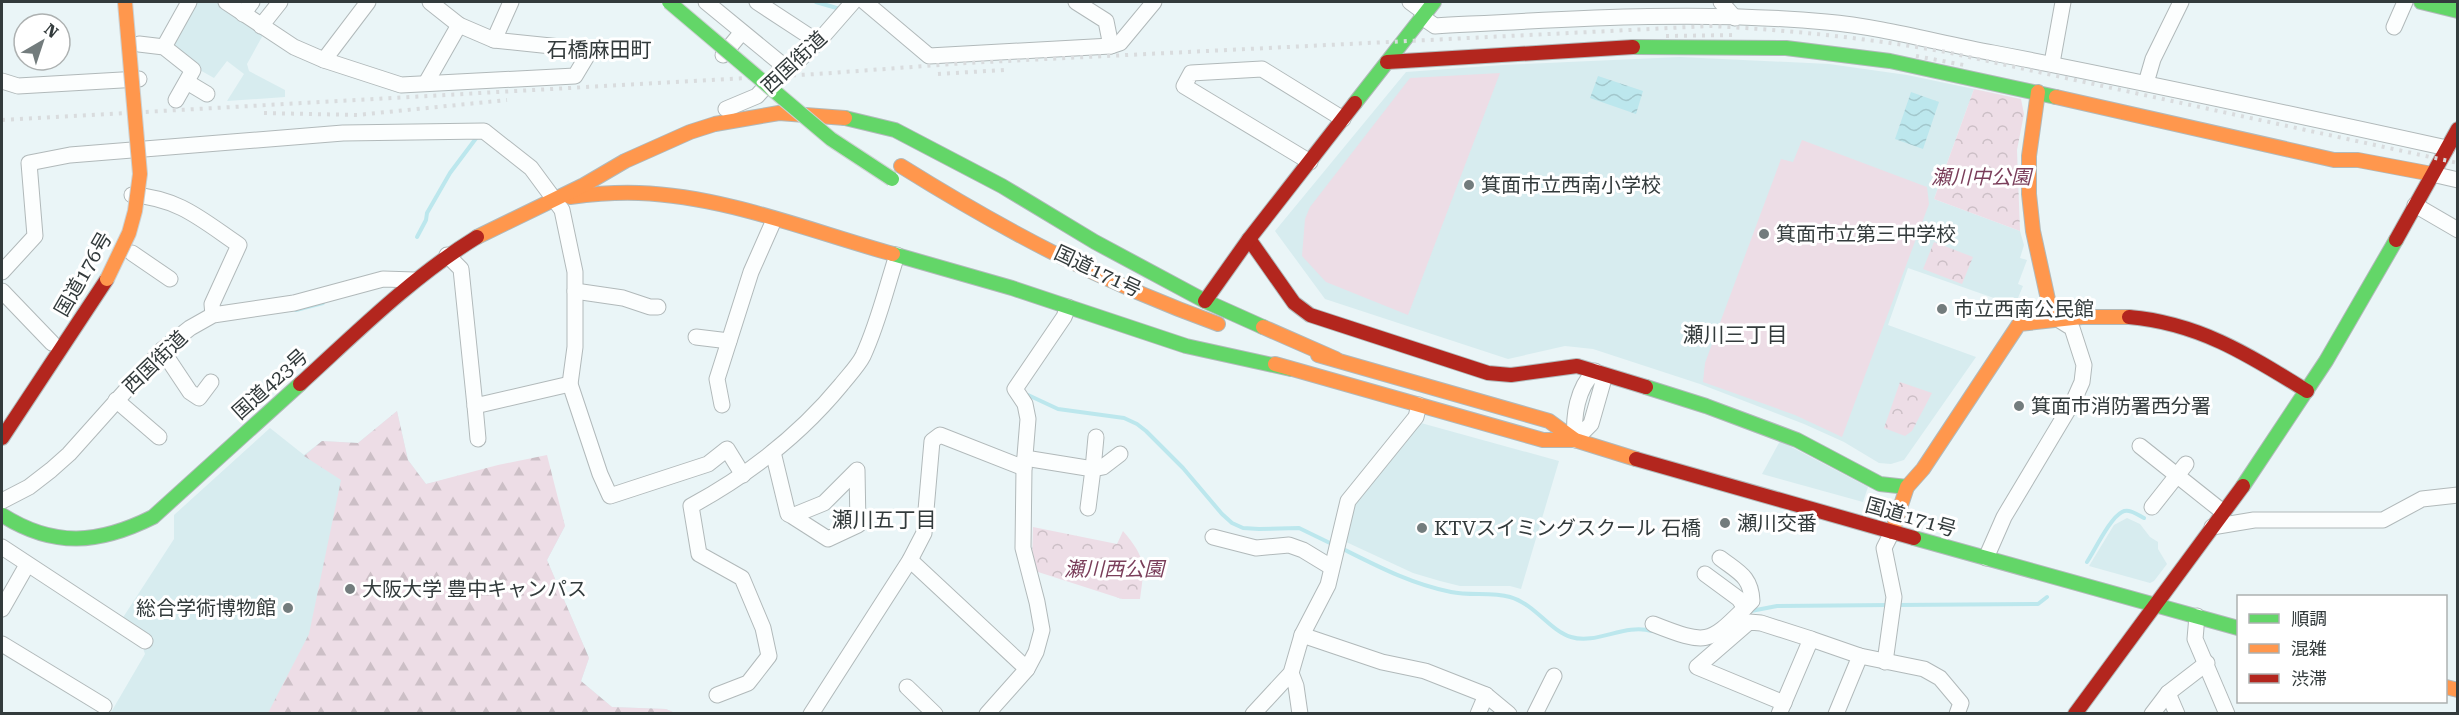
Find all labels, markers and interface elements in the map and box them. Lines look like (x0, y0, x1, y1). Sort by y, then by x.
north arrow (12, 12, 72, 72)
text: N (40, 19, 62, 42)
street label: 西国街道 (757, 26, 831, 98)
district label: 石橋麻田町 (547, 38, 652, 62)
park label: 瀬川中公園 (1931, 165, 2034, 189)
place label: 箕面市立西南小学校 (1481, 173, 1661, 197)
marker: 箕面市立西南小学校 (1462, 178, 1476, 192)
place label: 箕面市立第三中学校 (1776, 222, 1956, 246)
street label: 国道176号 (49, 227, 117, 321)
marker: 箕面市立第三中学校 (1757, 227, 1771, 241)
street label: 国道171号 (1051, 240, 1145, 302)
place label: 市立西南公民館 (1954, 297, 2094, 321)
marker: 市立西南公民館 (1935, 302, 1949, 316)
district label: 瀬川三丁目 (1683, 323, 1788, 347)
street label: 西国街道 (118, 326, 192, 398)
street label: 国道423号 (227, 344, 313, 424)
place label: 箕面市消防署西分署 (2031, 394, 2211, 418)
marker: 箕面市消防署西分署 (2012, 399, 2026, 413)
street label: 国道171号 (1863, 493, 1959, 541)
district label: 瀬川五丁目 (832, 508, 937, 532)
place label: 瀬川交番 (1737, 511, 1817, 535)
place label: KTVスイミングスクール 石橋 (1434, 516, 1701, 540)
marker: 瀬川交番 (1718, 516, 1732, 530)
marker: KTVスイミングスクール 石橋 (1415, 521, 1429, 535)
park label: 瀬川西公園 (1064, 557, 1167, 581)
place label: 大阪大学 豊中キャンパス (362, 577, 587, 601)
marker: 大阪大学 豊中キャンパス (343, 582, 357, 596)
legend (2237, 595, 2447, 703)
place label: 総合学術博物館 (136, 596, 276, 620)
marker: 総合学術博物館 (281, 601, 295, 615)
text: 順調 (2291, 608, 2327, 629)
text: 混雑 (2291, 638, 2327, 659)
text: 渋滞 (2291, 668, 2327, 689)

